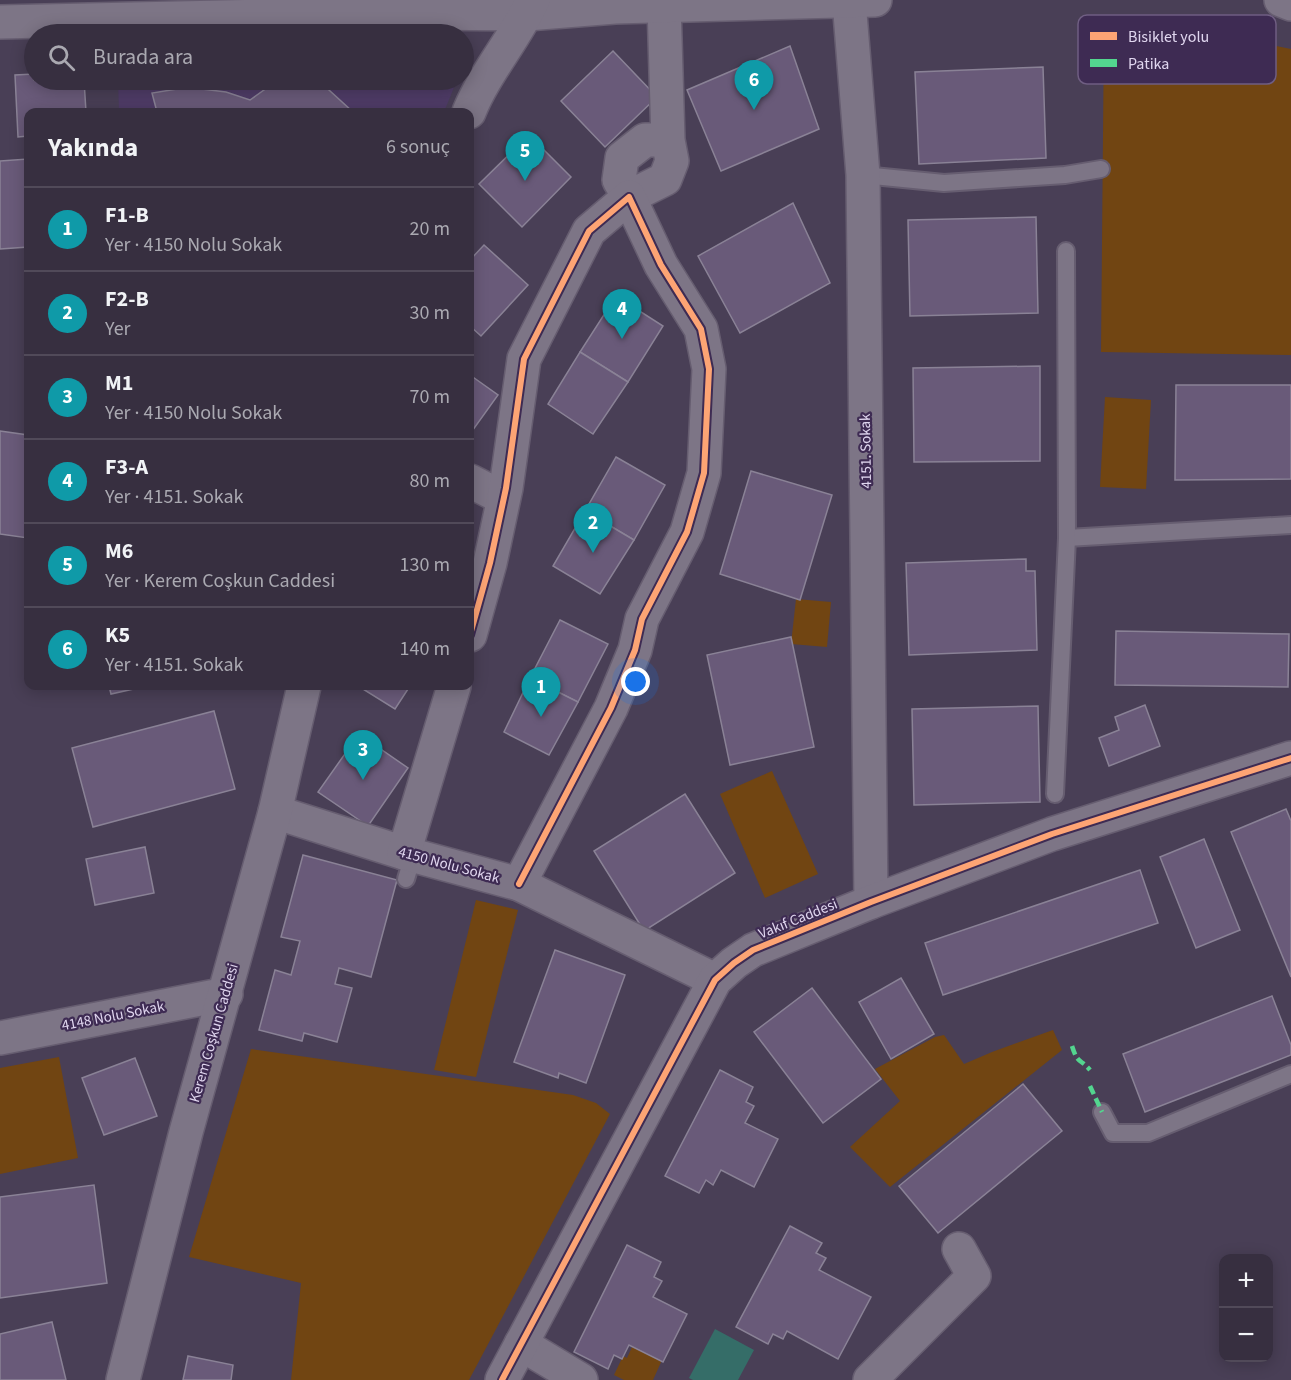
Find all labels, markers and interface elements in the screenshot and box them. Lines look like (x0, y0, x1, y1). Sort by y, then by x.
legend (1078, 15, 1276, 84)
search box (24, 24, 474, 90)
text: Bisiklet yolu (1128, 26, 1209, 48)
icon: search (45, 41, 78, 74)
text: Burada ara (93, 41, 193, 73)
text: Patika (1128, 53, 1169, 75)
pin: 6 (734, 60, 774, 110)
text: Yakında (48, 129, 138, 166)
pin: 5 (506, 132, 544, 181)
text: 6 sonuç (386, 133, 450, 161)
text: F1-B (105, 199, 149, 231)
text: 1 (62, 215, 73, 243)
text: 20 m (410, 215, 450, 243)
text: Yer · 4150 Nolu Sokak (105, 231, 282, 259)
text: F2-B (105, 283, 149, 315)
pin: 4 (602, 290, 642, 339)
text: 2 (62, 299, 73, 327)
text: 30 m (410, 299, 450, 327)
text: Yer (105, 315, 131, 343)
text: M1 (105, 367, 133, 399)
text: 3 (62, 383, 73, 411)
text: 70 m (410, 383, 450, 411)
text: Yer · 4150 Nolu Sokak (105, 399, 282, 427)
street label: 4151. Sokak (855, 413, 877, 489)
text: F3-A (105, 451, 148, 483)
text: 4 (62, 467, 73, 495)
text: 80 m (410, 467, 450, 495)
text: Yer · 4151. Sokak (105, 483, 243, 511)
pin: 2 (574, 504, 612, 553)
text: M6 (105, 535, 133, 567)
text: 5 (62, 551, 73, 579)
text: 130 m (400, 551, 450, 579)
text: Yer · Kerem Coşkun Caddesi (105, 567, 335, 595)
text: K5 (105, 619, 130, 651)
text: 6 (62, 635, 73, 663)
text: 140 m (400, 635, 450, 663)
text: Yer · 4151. Sokak (105, 651, 243, 679)
your location (621, 667, 650, 696)
pin: 1 (522, 668, 560, 717)
pin: 3 (344, 730, 382, 780)
street label: 4150 Nolu Sokak (396, 841, 503, 889)
street label: Vakıf Caddesi (755, 894, 841, 944)
street label: Kerem Coşkun Caddesi (184, 961, 244, 1105)
street label: 4148 Nolu Sokak (60, 996, 167, 1036)
map controls (1219, 1254, 1273, 1362)
button: + (1219, 1254, 1273, 1308)
button: − (1219, 1308, 1273, 1362)

